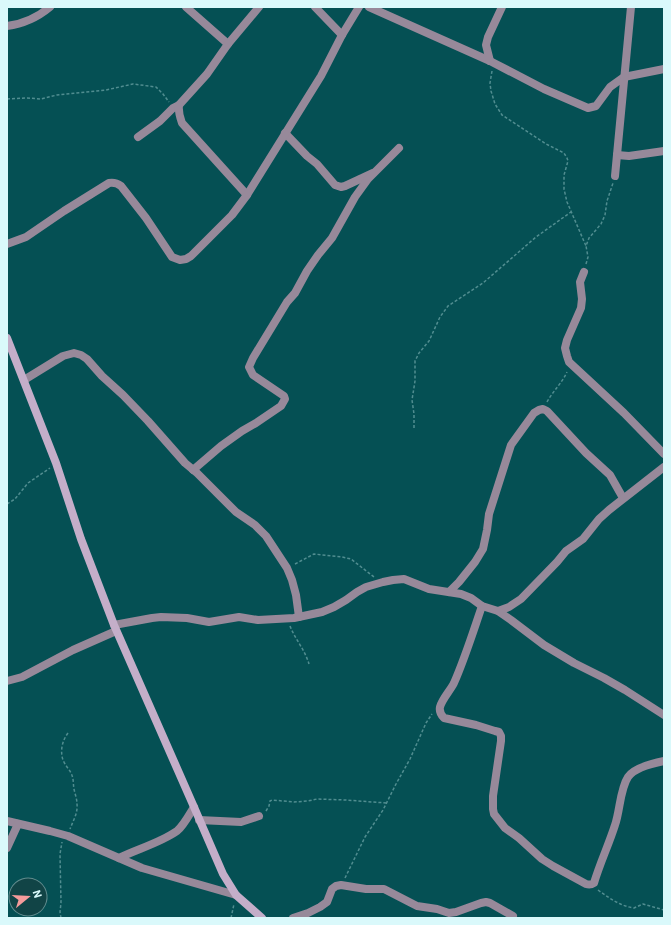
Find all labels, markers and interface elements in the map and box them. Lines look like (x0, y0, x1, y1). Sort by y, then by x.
north arrow (8, 877, 48, 917)
text: N (31, 888, 45, 899)

